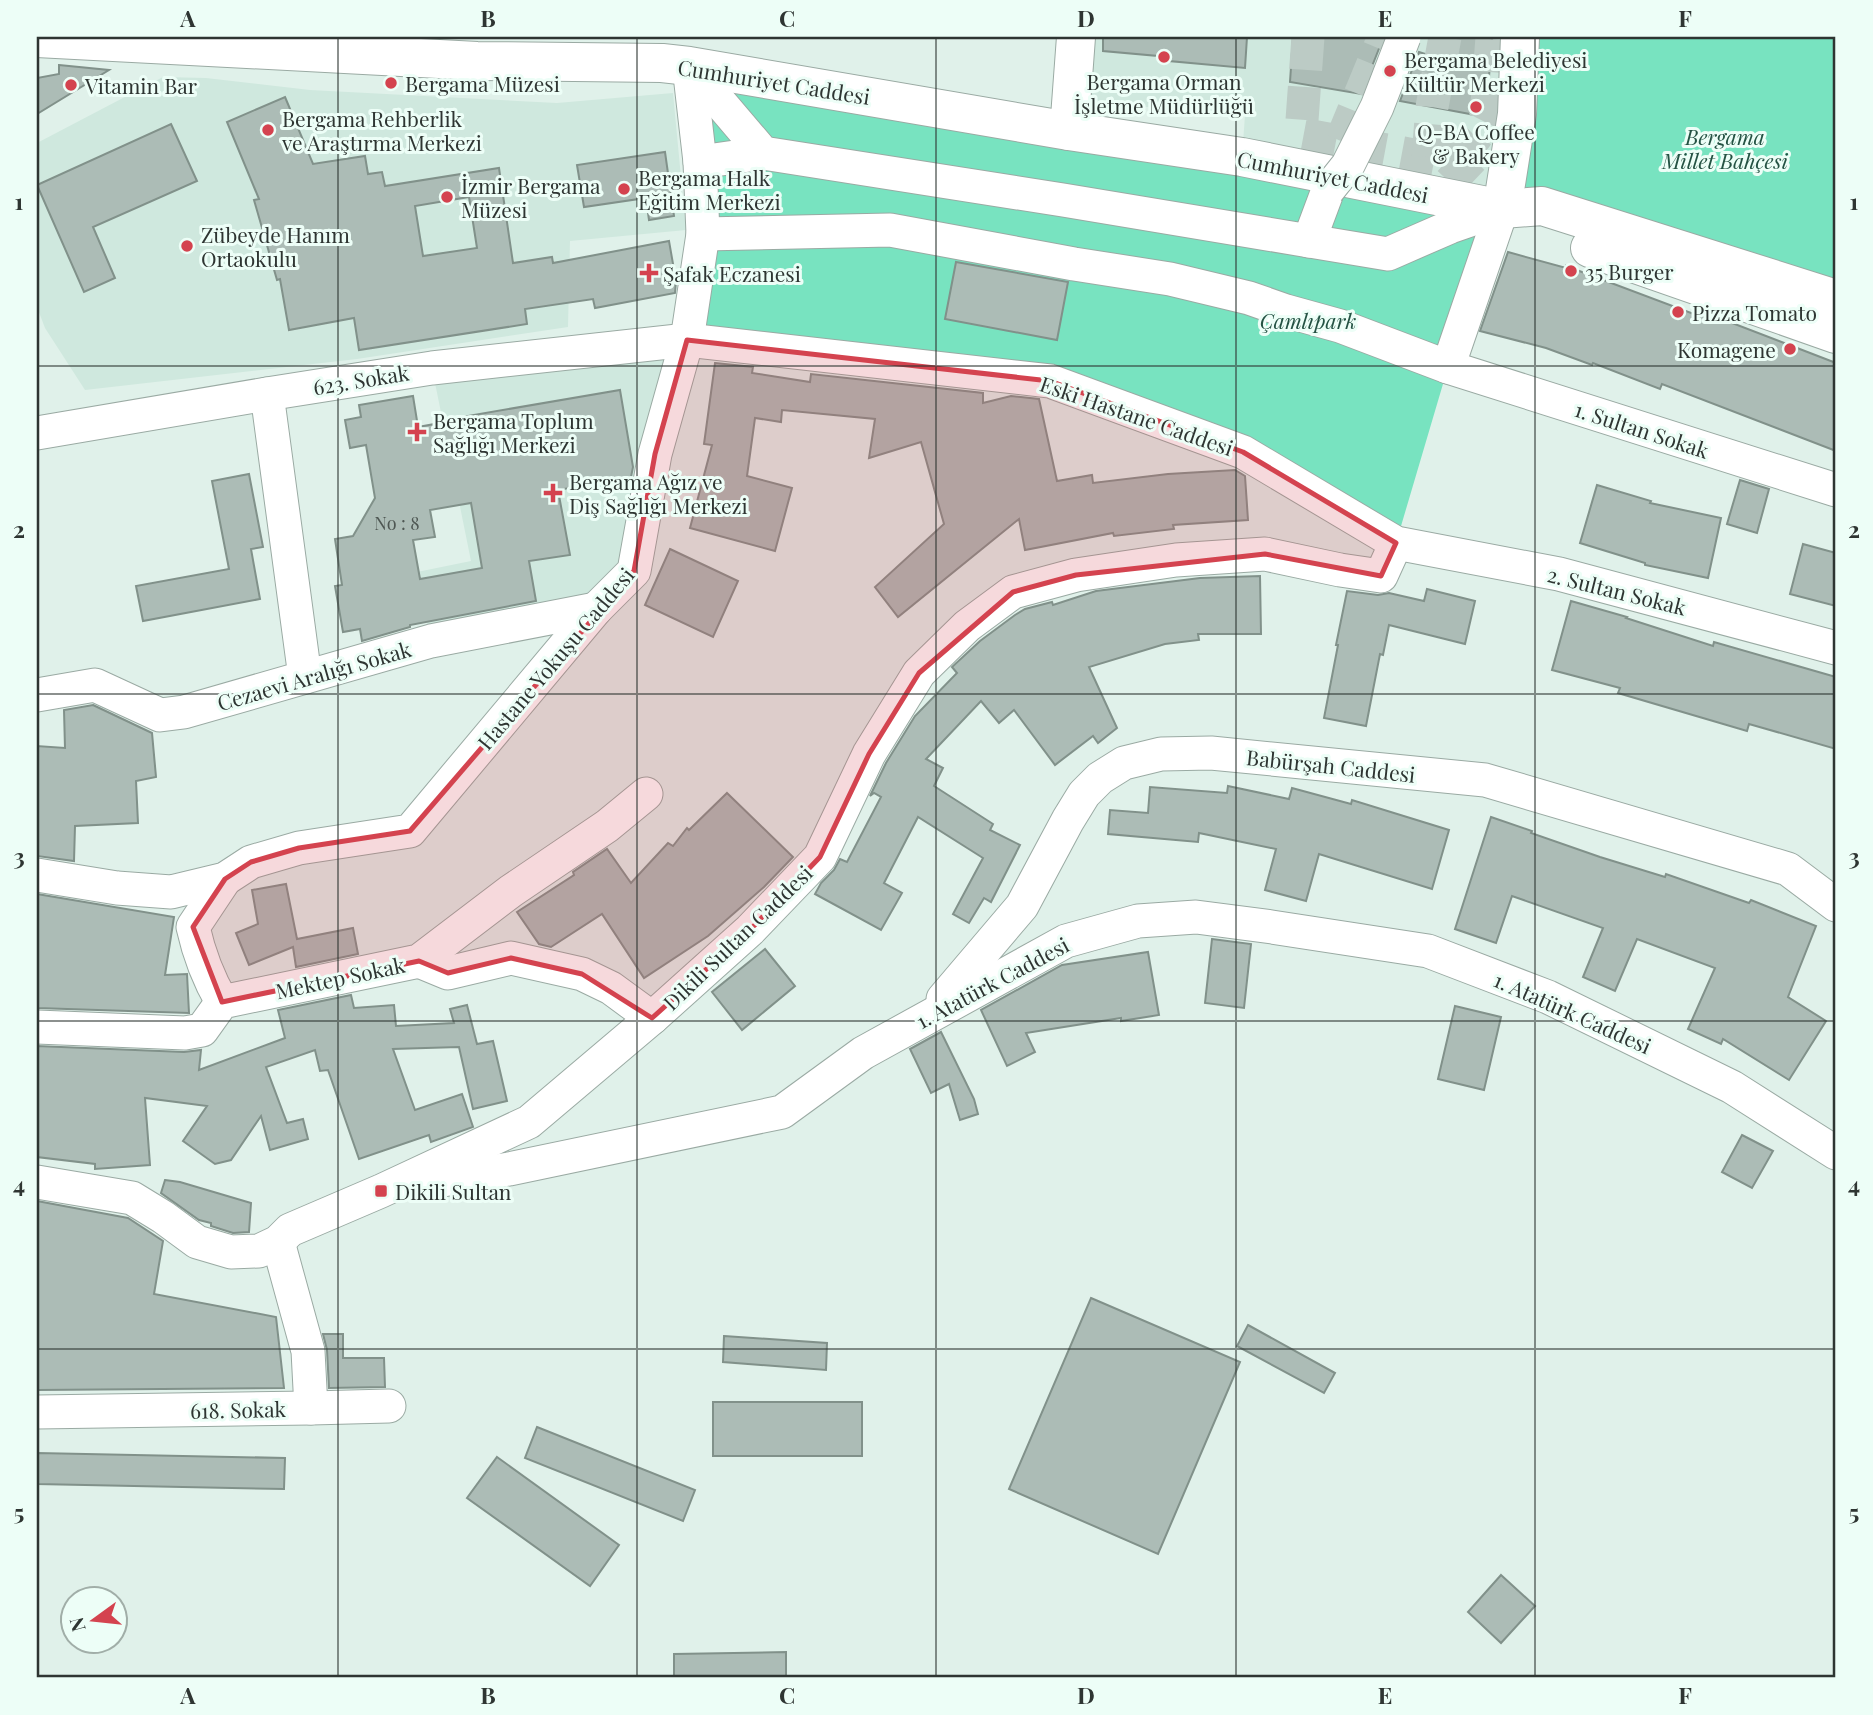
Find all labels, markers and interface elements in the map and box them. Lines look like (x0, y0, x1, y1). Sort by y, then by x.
text: A (179, 2, 196, 33)
text: B (480, 2, 496, 33)
text: C (779, 2, 795, 33)
text: D (1077, 2, 1095, 33)
text: E (1378, 2, 1392, 33)
text: F (1678, 2, 1692, 33)
place label: Bergama Belediyesi Kültür Merkezi (1404, 45, 1588, 97)
marker: Bergama Orman İşletme Müdürlüğü (1156, 49, 1172, 65)
street label: Cumhuriyet Caddesi (676, 52, 872, 110)
marker: Bergama Belediyesi Kültür Merkezi (1382, 63, 1398, 79)
place label: Bergama Orman İşletme Müdürlüğü (1074, 67, 1254, 119)
place label: Bergama Müzesi (405, 69, 560, 97)
place label: Vitamin Bar (84, 71, 198, 99)
marker: Bergama Müzesi (383, 75, 399, 91)
marker: Vitamin Bar (63, 77, 79, 93)
marker: Q-BA Coffee & Bakery (1468, 99, 1484, 115)
place label: Bergama Rehberlik ve Araştırma Merkezi (281, 104, 482, 156)
place label: Q-BA Coffee & Bakery (1417, 117, 1535, 169)
marker: Bergama Rehberlik ve Araştırma Merkezi (260, 122, 276, 138)
park label: Bergama Millet Bahçesi (1661, 122, 1789, 174)
street label: Cumhuriyet Caddesi (1235, 144, 1431, 208)
place label: Bergama Halk Eğitim Merkezi (638, 163, 781, 215)
place label: İzmir Bergama Müzesi (461, 171, 601, 223)
marker: Bergama Halk Eğitim Merkezi (616, 181, 632, 197)
text: 1 (15, 185, 24, 216)
text: 1 (1850, 185, 1859, 216)
marker: İzmir Bergama Müzesi (439, 189, 455, 205)
place label: Zübeyde Hanım Ortaokulu (201, 220, 350, 272)
marker: Zübeyde Hanım Ortaokulu (179, 238, 195, 254)
place label: 35 Burger (1585, 257, 1674, 285)
place label: Şafak Eczanesi (663, 259, 801, 287)
marker: 35 Burger (1563, 263, 1579, 279)
marker: Şafak Eczanesi (641, 265, 657, 281)
place label: Pizza Tomato (1692, 298, 1817, 326)
marker: Pizza Tomato (1670, 304, 1686, 320)
park label: Çamlıpark (1260, 306, 1356, 334)
place label: Komagene (1677, 335, 1776, 363)
marker: Komagene (1782, 341, 1798, 357)
street label: 623. Sokak (311, 358, 411, 400)
street label: Eski Hastane Caddesi (1037, 369, 1237, 461)
street label: 1. Sultan Sokak (1571, 394, 1713, 464)
place label: Bergama Toplum Sağlığı Merkezi (433, 406, 594, 458)
marker: Bergama Toplum Sağlığı Merkezi (407, 422, 427, 442)
place label: Bergama Ağız ve Diş Sağlığı Merkezi (569, 467, 748, 519)
marker: Bergama Ağız ve Diş Sağlığı Merkezi (543, 483, 563, 503)
house number: No : 8 (374, 511, 420, 535)
text: 2 (13, 513, 25, 544)
text: 2 (1848, 513, 1860, 544)
street label: 2. Sultan Sokak (1545, 559, 1690, 621)
street label: Hastane Yokuşu Caddesi (470, 561, 640, 755)
street label: Cezaevi Aralığı Sokak (214, 634, 415, 716)
street label: Babürşah Caddesi (1245, 742, 1417, 788)
text: 3 (13, 840, 25, 871)
text: 3 (1848, 840, 1860, 871)
street label: Dikili Sultan Caddesi (656, 858, 818, 1016)
street label: 1. Atatürk Caddesi (911, 930, 1073, 1034)
street label: Mektep Sokak (273, 950, 408, 1004)
street label: 1. Atatürk Caddesi (1490, 965, 1656, 1059)
text: 4 (13, 1168, 25, 1199)
text: 4 (1848, 1168, 1860, 1199)
place label: Dikili Sultan (395, 1177, 512, 1205)
marker: Dikili Sultan (373, 1183, 389, 1199)
street label: 618. Sokak (190, 1394, 287, 1424)
text: 5 (14, 1496, 24, 1527)
text: 5 (1849, 1496, 1859, 1527)
north arrow (60, 1586, 130, 1656)
text: N (62, 1614, 91, 1635)
text: A (179, 1679, 196, 1710)
text: B (480, 1679, 496, 1710)
text: C (779, 1679, 795, 1710)
text: D (1077, 1679, 1095, 1710)
text: E (1378, 1679, 1392, 1710)
text: F (1678, 1679, 1692, 1710)

